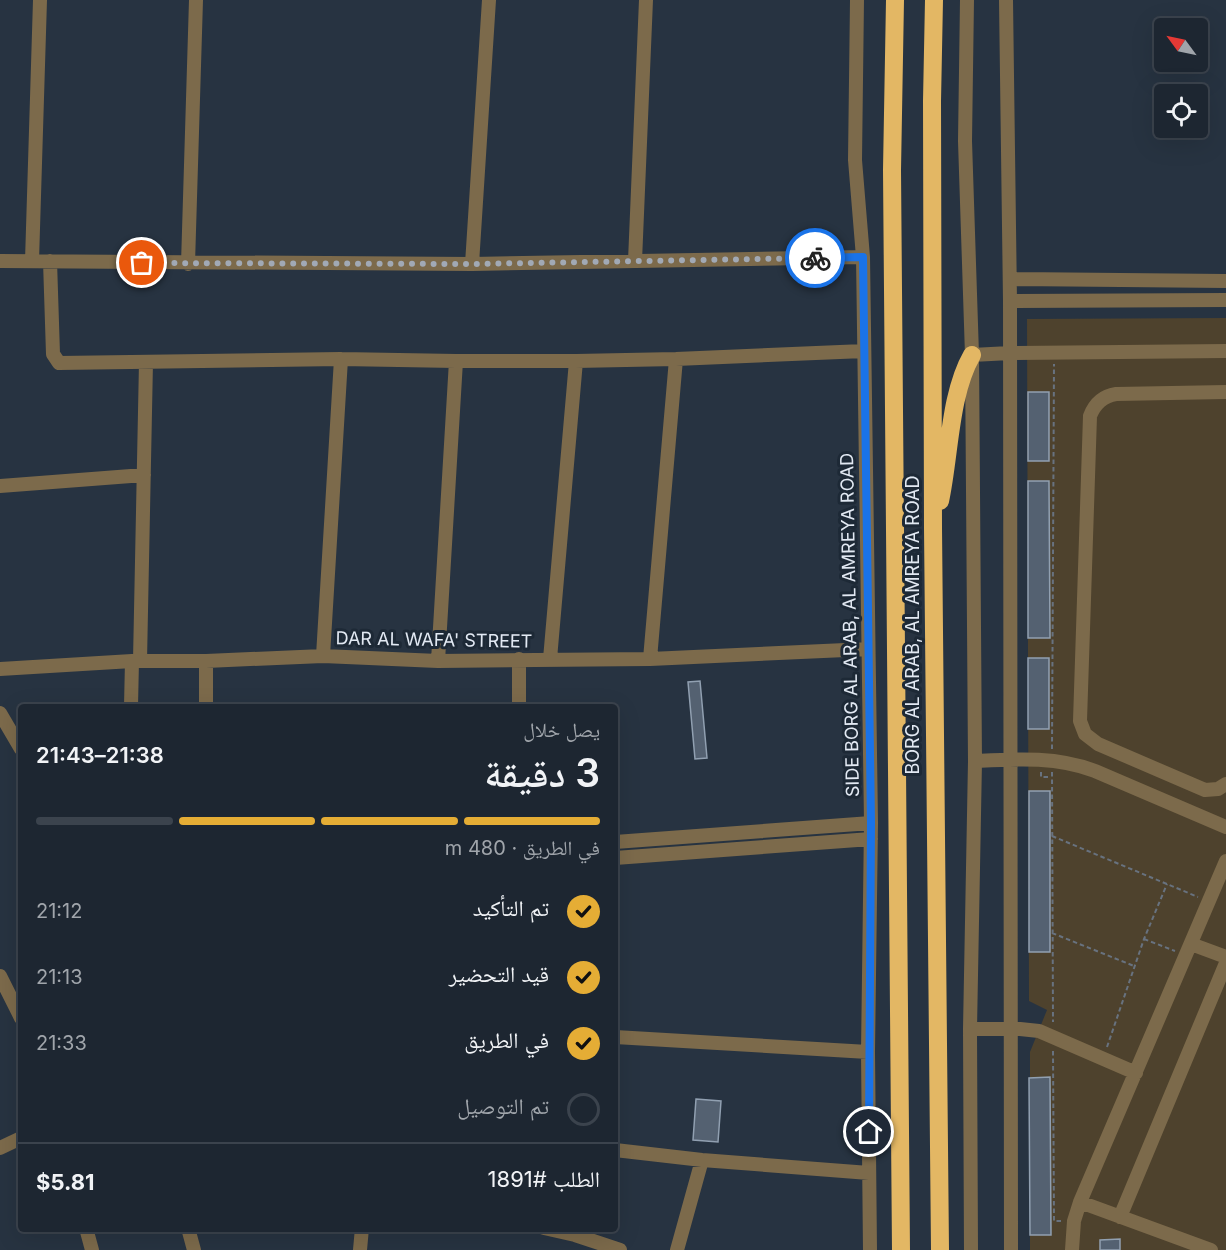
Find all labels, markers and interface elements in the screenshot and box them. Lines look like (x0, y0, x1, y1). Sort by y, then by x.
north arrow (1154, 18, 1208, 72)
map controls (1154, 18, 1208, 138)
button: locate (1154, 84, 1208, 138)
courier (785, 228, 845, 288)
pin (116, 237, 167, 288)
icon: bike (799, 242, 832, 275)
icon: bag (125, 246, 158, 279)
street label: SIDE BORG AL ARAB, AL AMREYA ROAD (836, 453, 863, 797)
street label: BORG AL ARAB, AL AMREYA ROAD (902, 476, 923, 774)
street label: DAR AL WAFA' STREET (335, 627, 533, 652)
text: يصل خلال (523, 718, 600, 742)
text: 21:38–21:43 (36, 742, 164, 768)
text: 3 دقيقة (484, 749, 600, 796)
text: في الطريق · 480 m (445, 836, 600, 860)
text: تم التأكيد (473, 895, 549, 921)
icon: check (567, 895, 600, 928)
text: 21:12 (36, 899, 82, 923)
text: قيد التحضير (449, 961, 549, 987)
icon: check (567, 961, 600, 994)
text: 21:13 (36, 965, 83, 989)
text: في الطريق (464, 1027, 549, 1053)
icon: check (567, 1027, 600, 1060)
text: 21:33 (36, 1031, 87, 1055)
text: تم التوصيل (457, 1093, 549, 1119)
pin (843, 1106, 894, 1157)
icon: home (852, 1115, 885, 1148)
text: الطلب #1891 (488, 1166, 600, 1192)
text: $5.81 (36, 1169, 95, 1195)

